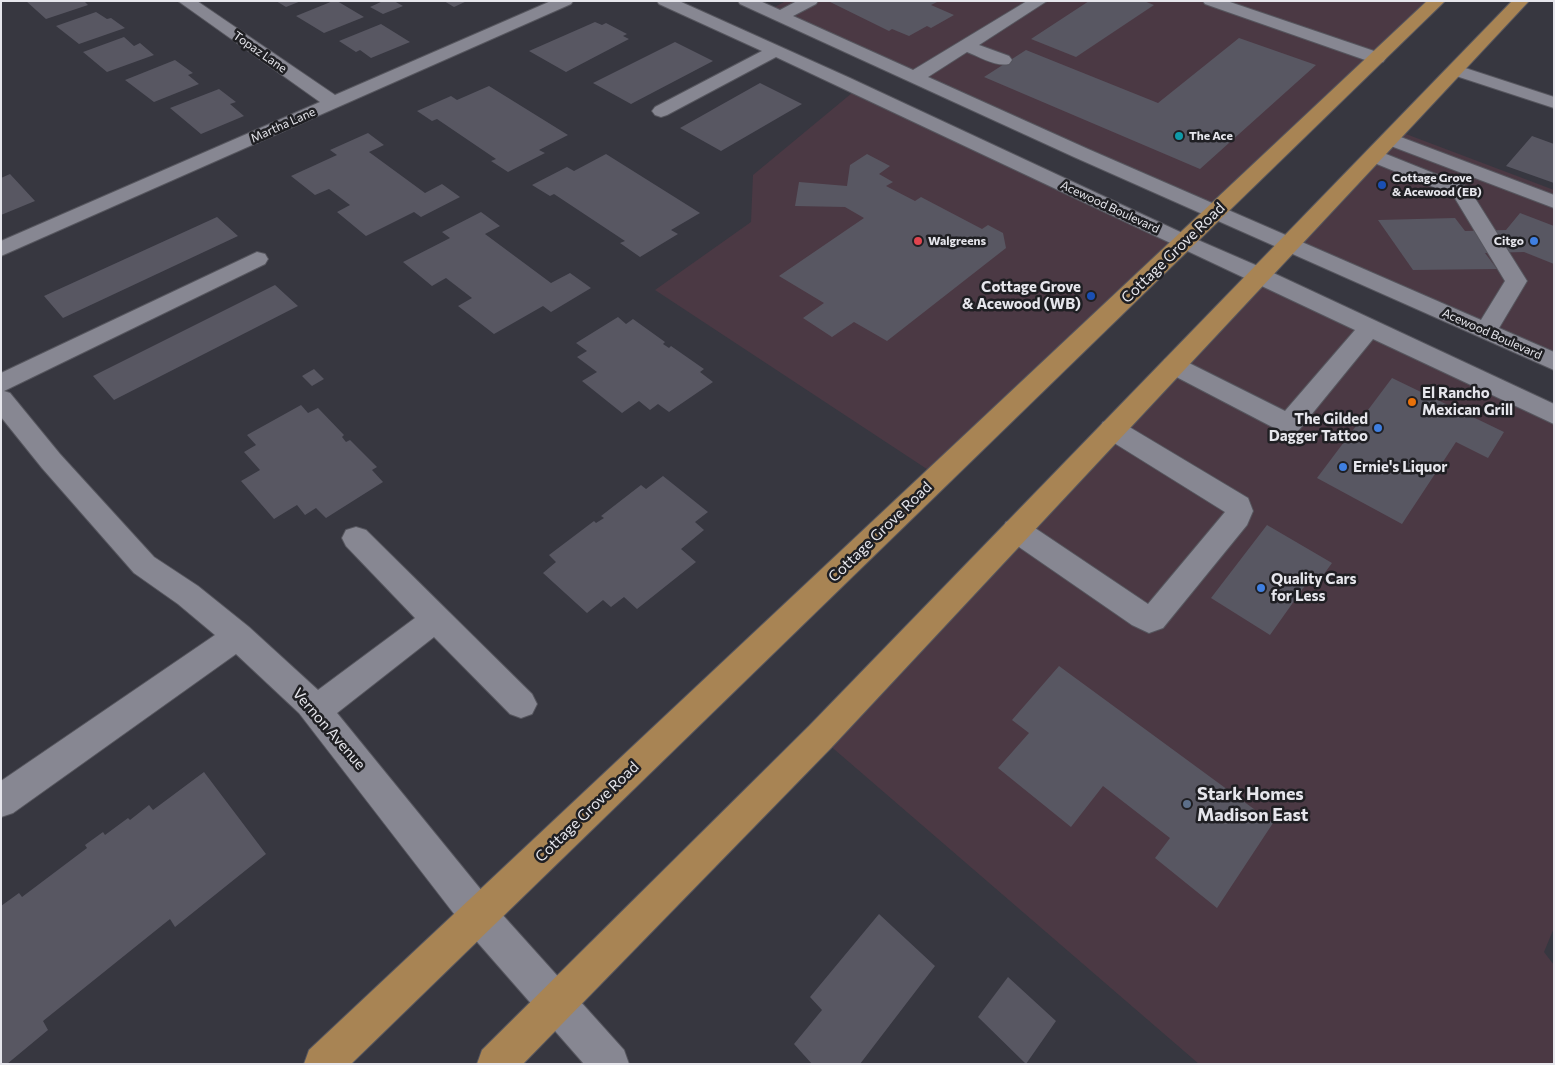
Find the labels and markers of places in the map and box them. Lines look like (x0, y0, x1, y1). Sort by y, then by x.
place label: The Ace (1189, 129, 1233, 143)
marker: The Ace (1173, 130, 1185, 142)
place label: Cottage Grove & Acewood (EB) (1392, 171, 1482, 199)
marker: Cottage Grove & Acewood (EB) (1376, 179, 1388, 191)
place label: Walgreens (928, 234, 986, 248)
place label: Citgo (1494, 234, 1524, 248)
marker: Walgreens (912, 235, 924, 247)
marker: Citgo (1528, 235, 1540, 247)
place label: Cottage Grove & Acewood (WB) (962, 278, 1081, 313)
marker: Cottage Grove & Acewood (WB) (1085, 290, 1097, 302)
place label: El Rancho Mexican Grill (1422, 384, 1513, 419)
marker: El Rancho Mexican Grill (1406, 396, 1418, 408)
place label: The Gilded Dagger Tattoo (1269, 410, 1368, 445)
marker: The Gilded Dagger Tattoo (1372, 422, 1384, 434)
place label: Ernie's Liquor (1353, 458, 1448, 476)
marker: Ernie's Liquor (1337, 461, 1349, 473)
place label: Quality Cars for Less (1271, 570, 1357, 605)
marker: Quality Cars for Less (1255, 582, 1267, 594)
place label: Stark Homes Madison East (1197, 783, 1308, 826)
marker: Stark Homes Madison East (1181, 798, 1193, 810)

